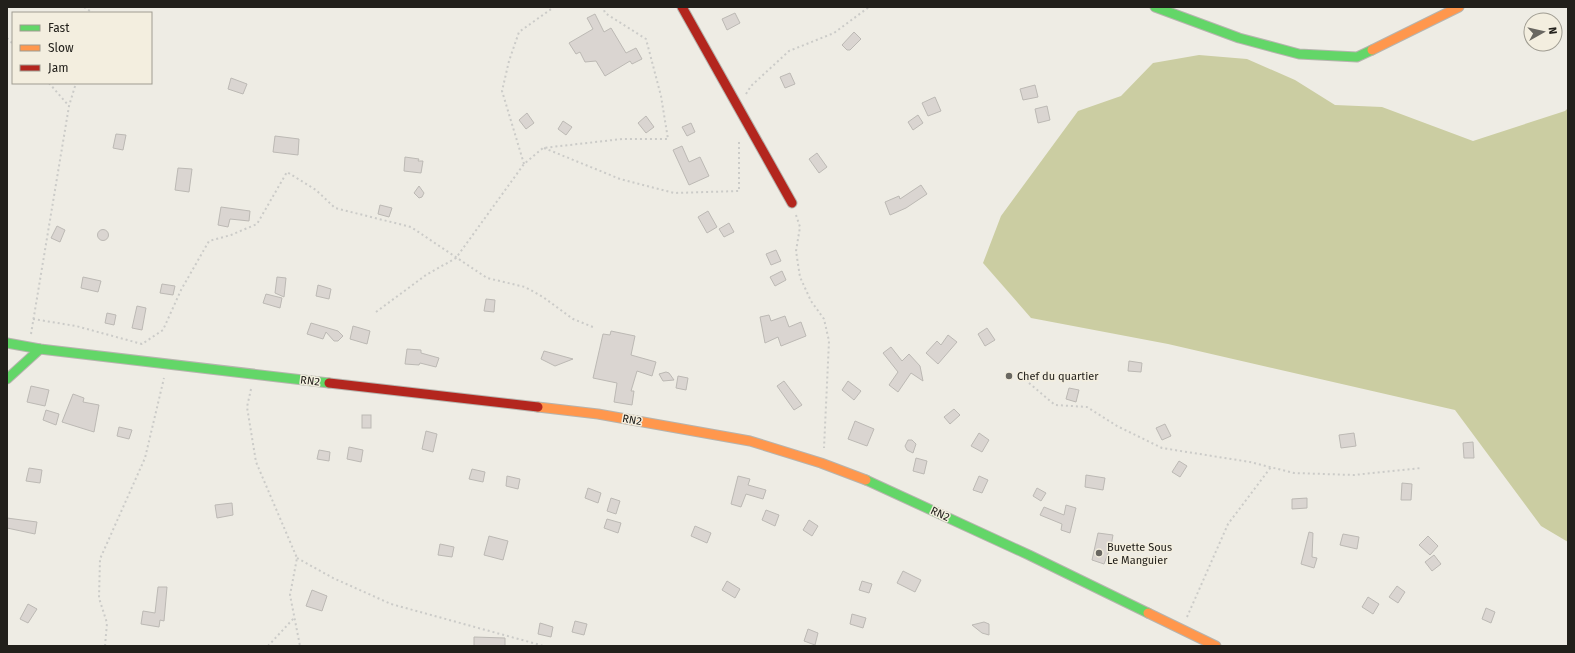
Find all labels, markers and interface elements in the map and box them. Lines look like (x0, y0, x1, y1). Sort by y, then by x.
legend (12, 12, 152, 84)
north arrow (1523, 12, 1563, 52)
text: Fast (48, 21, 70, 35)
text: N (1545, 26, 1559, 35)
text: Slow (48, 41, 74, 55)
text: Jam (48, 61, 68, 75)
place label: Chef du quartier (1017, 370, 1099, 383)
marker: Chef du quartier (1004, 371, 1014, 381)
street label: RN2 (299, 373, 321, 389)
street label: RN2 (621, 412, 643, 428)
street label: RN2 (928, 504, 952, 524)
place label: Buvette Sous Le Manguier (1107, 541, 1172, 567)
marker: Buvette Sous Le Manguier (1094, 548, 1104, 558)

